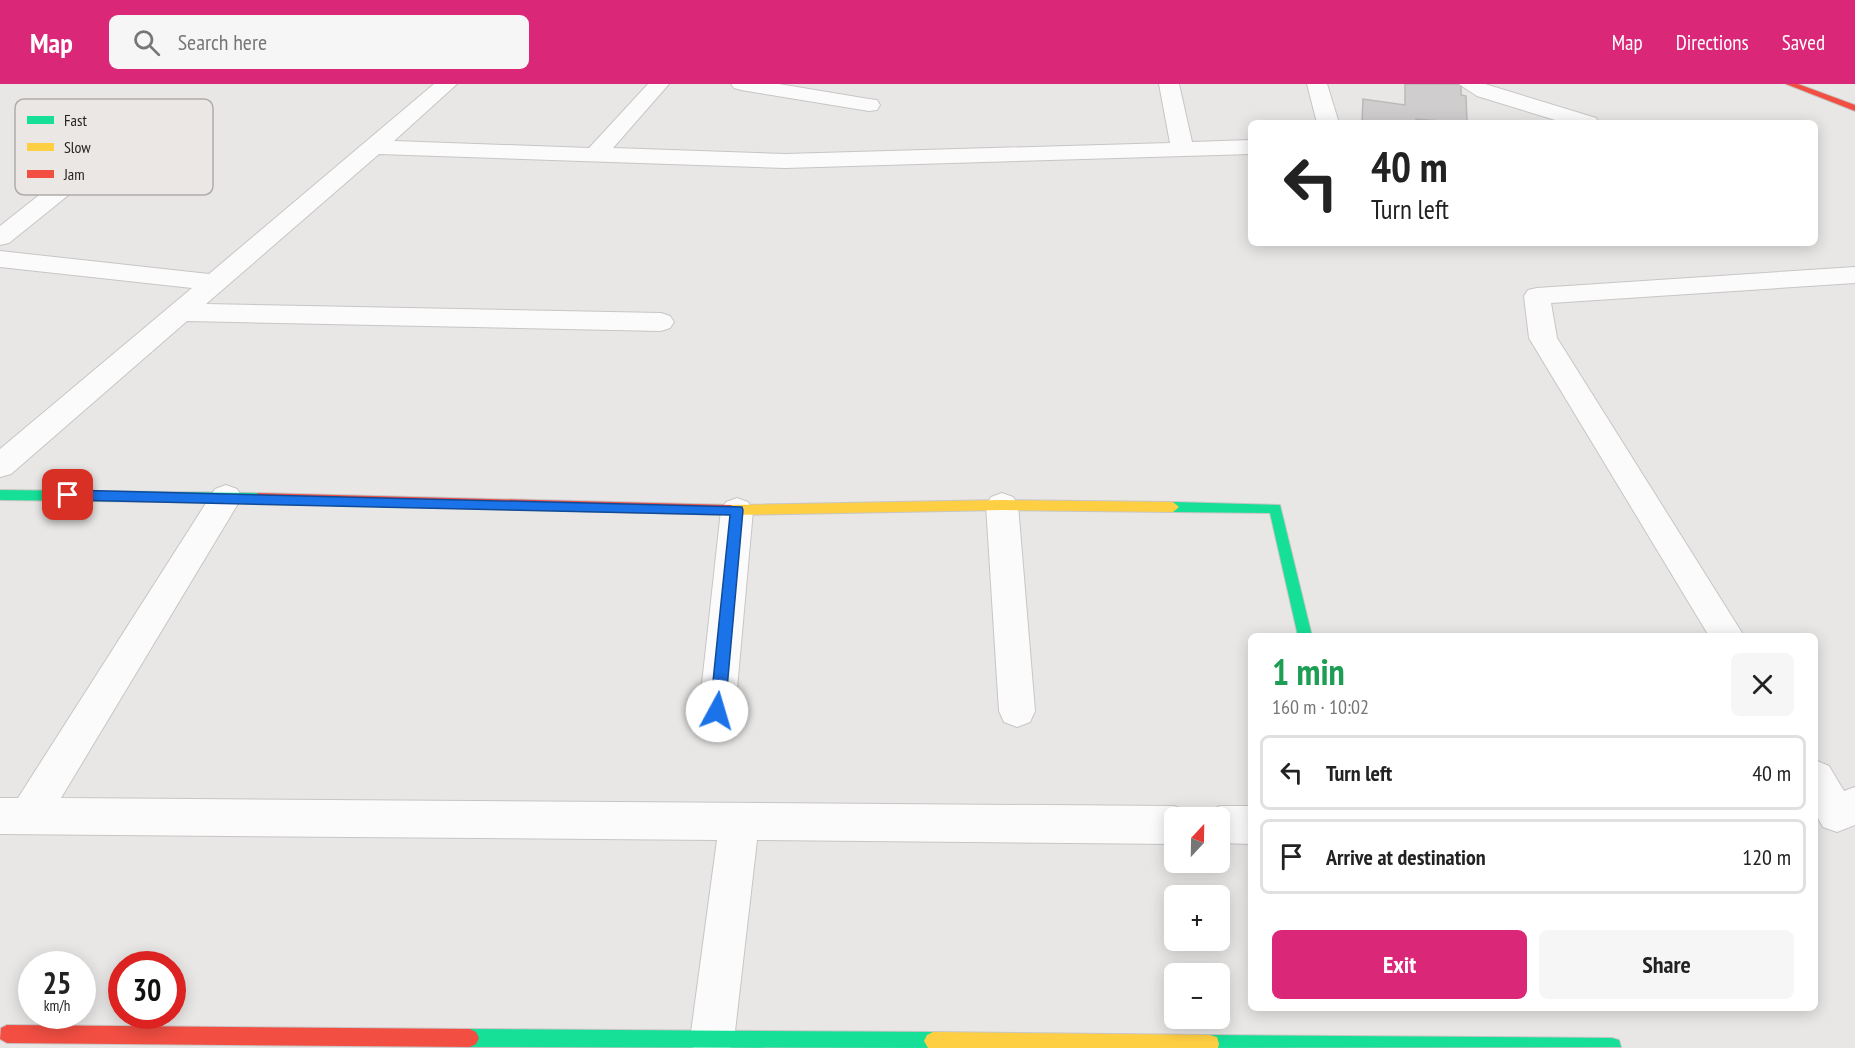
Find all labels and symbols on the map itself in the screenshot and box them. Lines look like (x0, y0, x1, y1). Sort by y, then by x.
legend (15, 99, 213, 195)
text: Fast (64, 110, 87, 130)
text: Slow (64, 137, 91, 157)
text: Jam (63, 164, 85, 184)
pin (42, 469, 93, 520)
position arrow (685, 679, 749, 743)
north arrow (1164, 807, 1230, 873)
speed limit sign: 30 (108, 951, 186, 1029)

